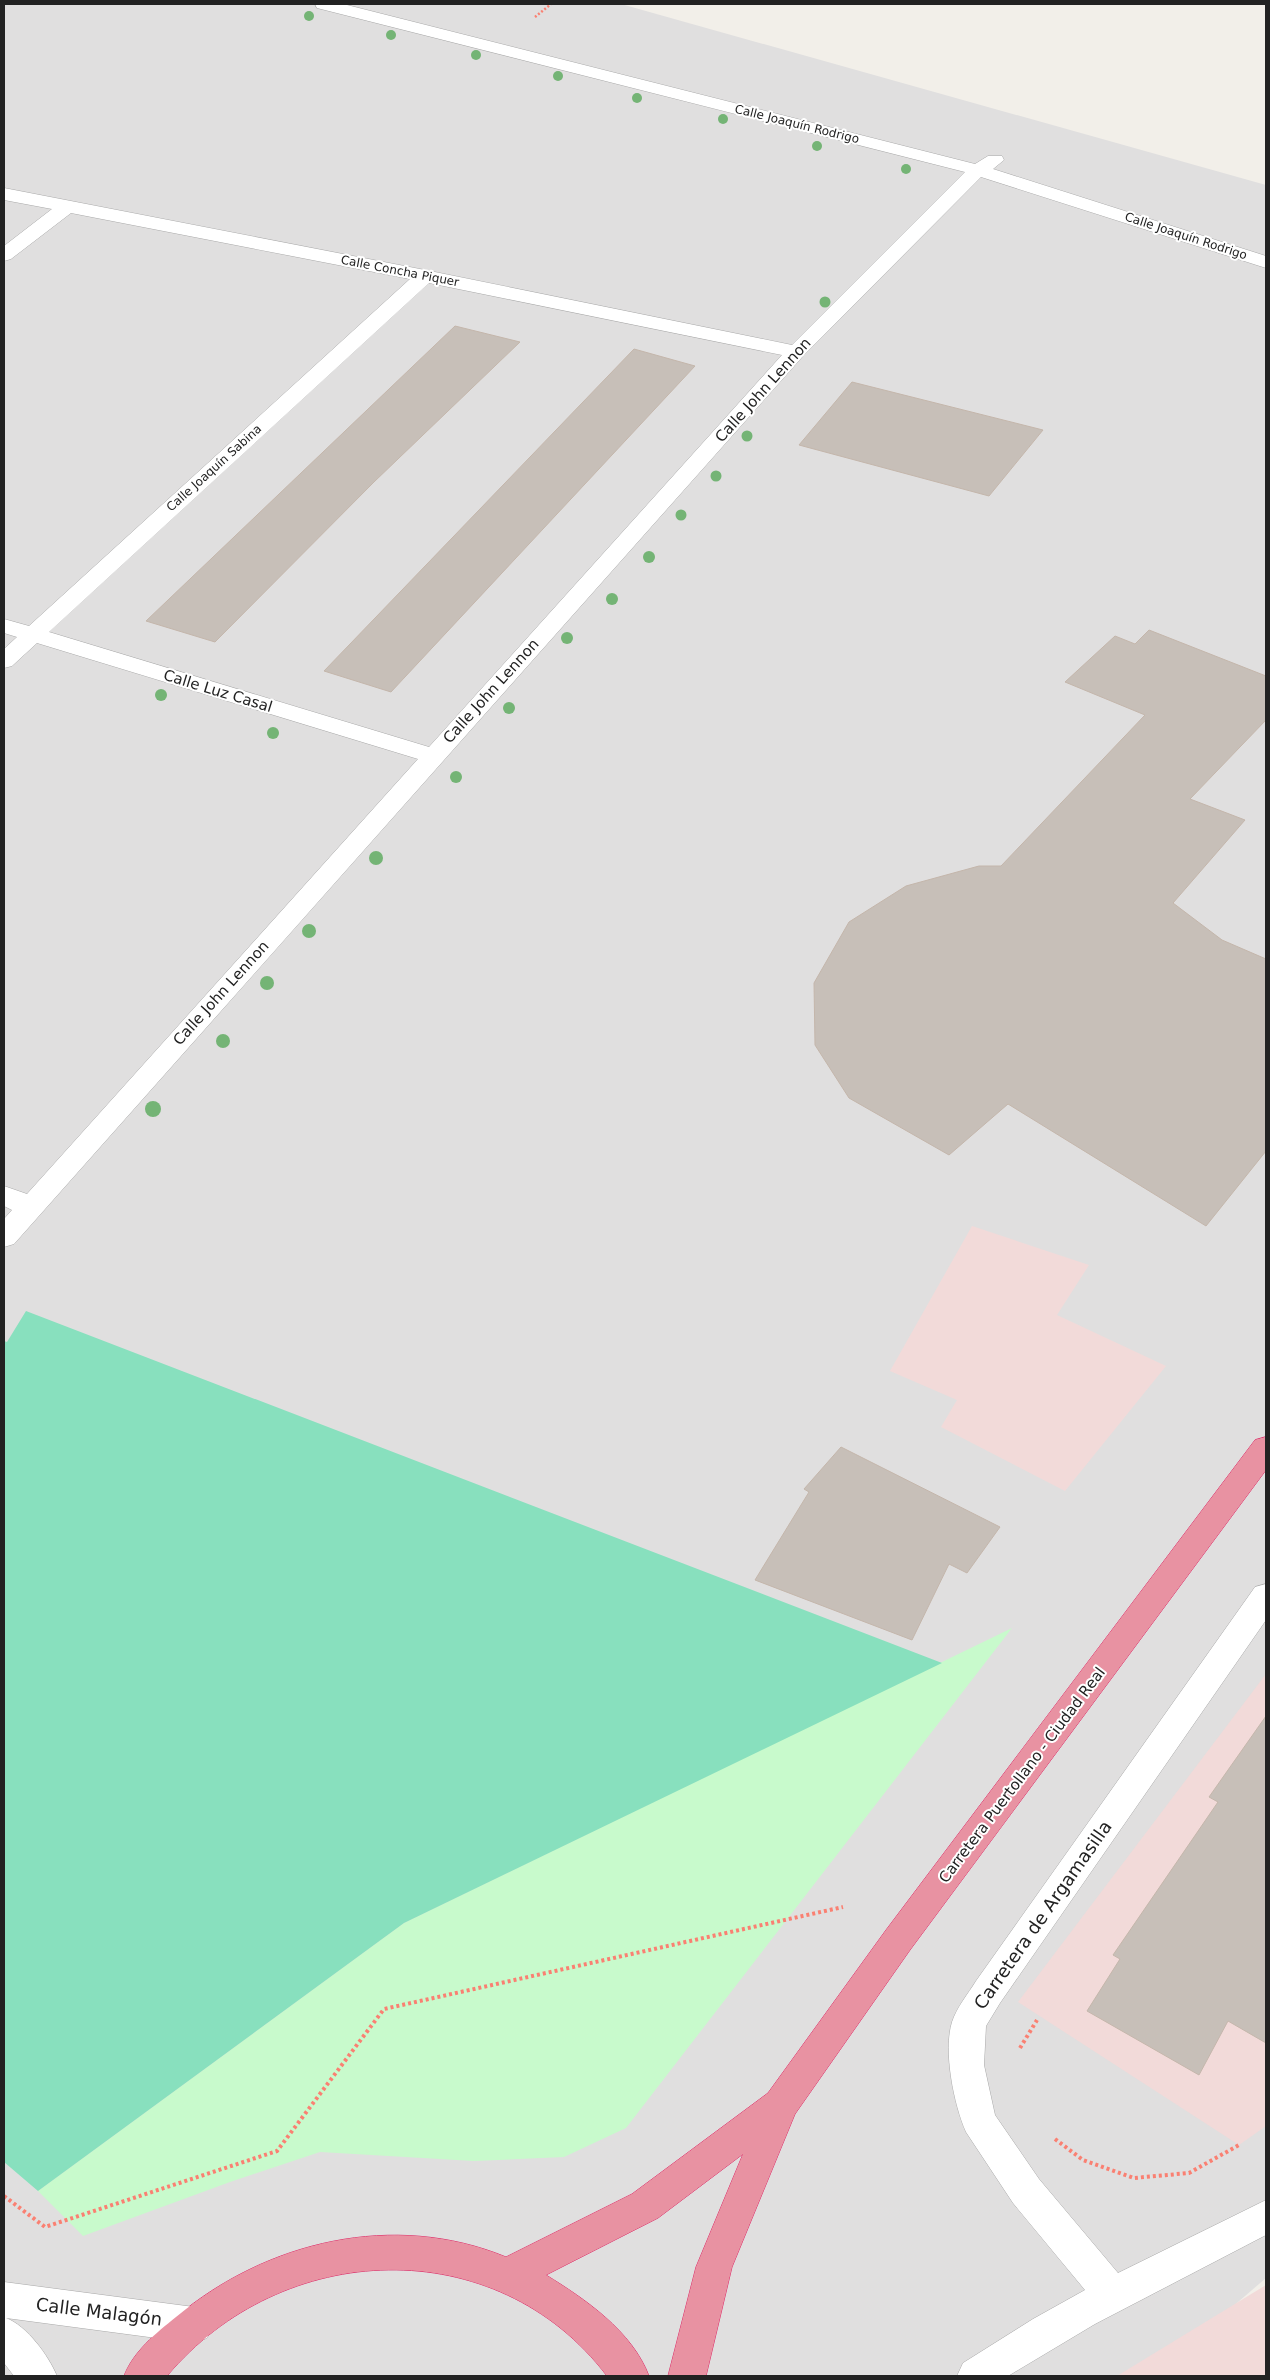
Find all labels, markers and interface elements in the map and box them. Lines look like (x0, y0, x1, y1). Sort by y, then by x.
street label: Calle Joaquín Rodrigo (733, 102, 861, 146)
street label: Calle Joaquín Rodrigo (1123, 210, 1249, 262)
street label: Calle Concha Piquer (340, 253, 460, 289)
street label: Calle John Lennon (711, 334, 815, 446)
street label: Calle Joaquín Sabina (164, 422, 264, 514)
street label: Calle John Lennon (439, 635, 543, 747)
street label: Calle Luz Casal (161, 666, 275, 716)
street label: Calle John Lennon (169, 937, 273, 1049)
street label: Carretera Puertollano - Ciudad Real (935, 1664, 1109, 1886)
street label: Carretera de Argamasilla (969, 1816, 1116, 2013)
street label: Calle Malagón (35, 2293, 163, 2330)

